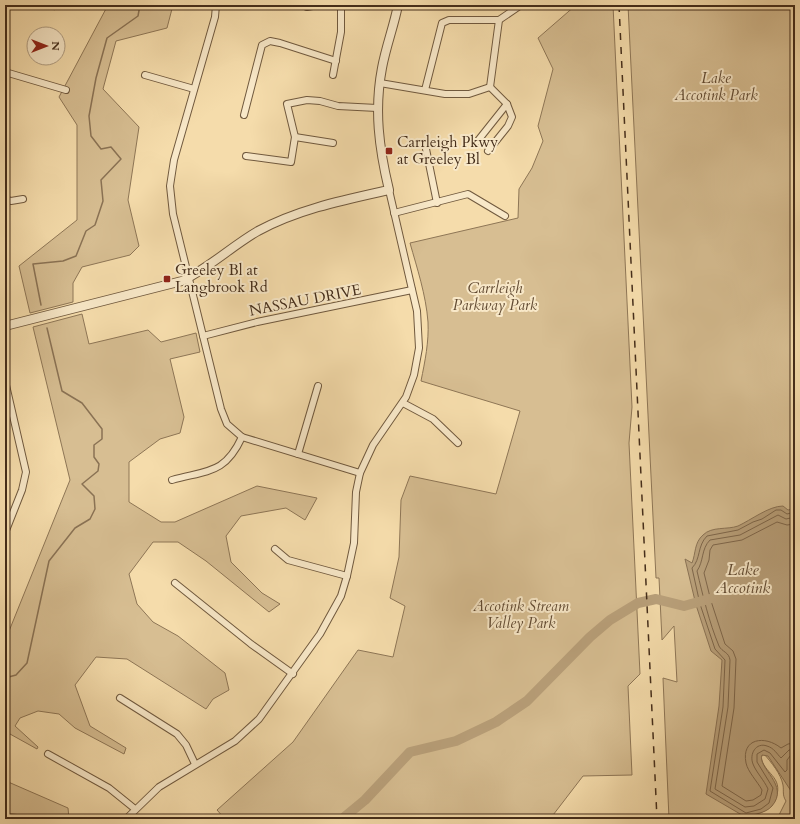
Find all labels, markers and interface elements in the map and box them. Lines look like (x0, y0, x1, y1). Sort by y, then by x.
north arrow (26, 26, 66, 66)
text: N (48, 41, 63, 51)
park label: Lake Accotink Park (673, 68, 758, 105)
place label: Carrleigh Pkwy at Greeley Bl (397, 132, 498, 169)
marker: Carrleigh Pkwy at Greeley Bl (384, 146, 394, 156)
place label: Greeley Bl at Langbrook Rd (175, 260, 268, 297)
marker: Greeley Bl at Langbrook Rd (162, 274, 172, 284)
park label: Carrleigh Parkway Park (453, 278, 538, 315)
street label: NASSAU DRIVE (247, 279, 363, 321)
water label: Lake Accotink (715, 559, 770, 599)
park label: Accotink Stream Valley Park (472, 596, 570, 633)

